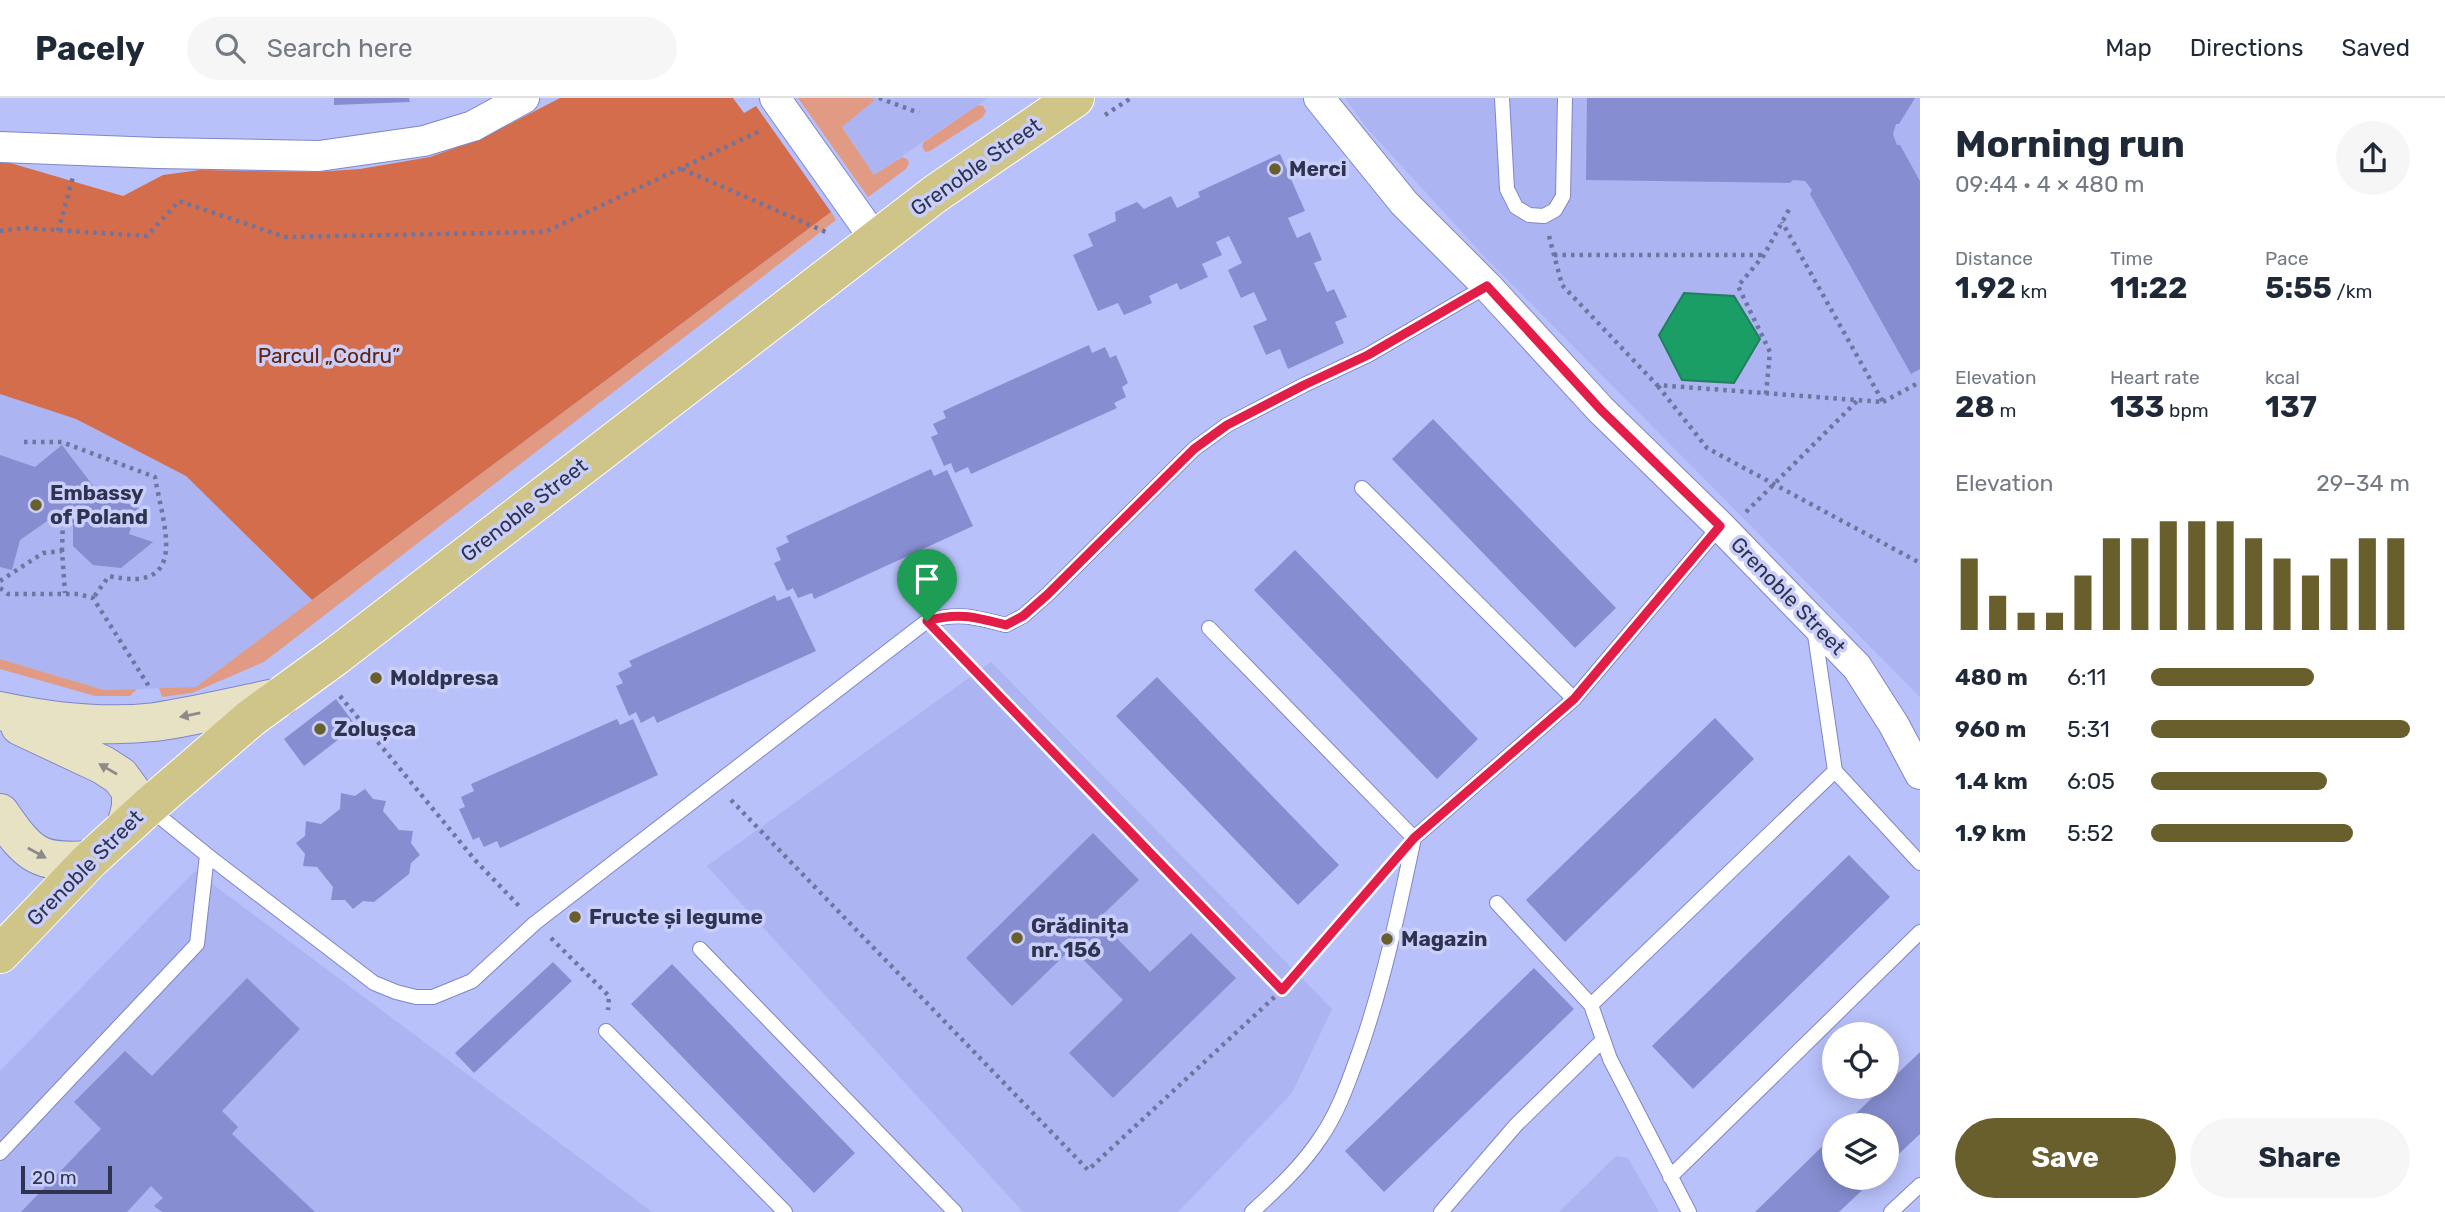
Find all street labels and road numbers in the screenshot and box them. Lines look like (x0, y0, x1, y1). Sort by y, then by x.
street label: Grenoble Street (906, 112, 1046, 221)
street label: Grenoble Street (455, 452, 592, 567)
street label: Grenoble Street (1726, 532, 1851, 660)
street label: Grenoble Street (21, 804, 148, 931)

